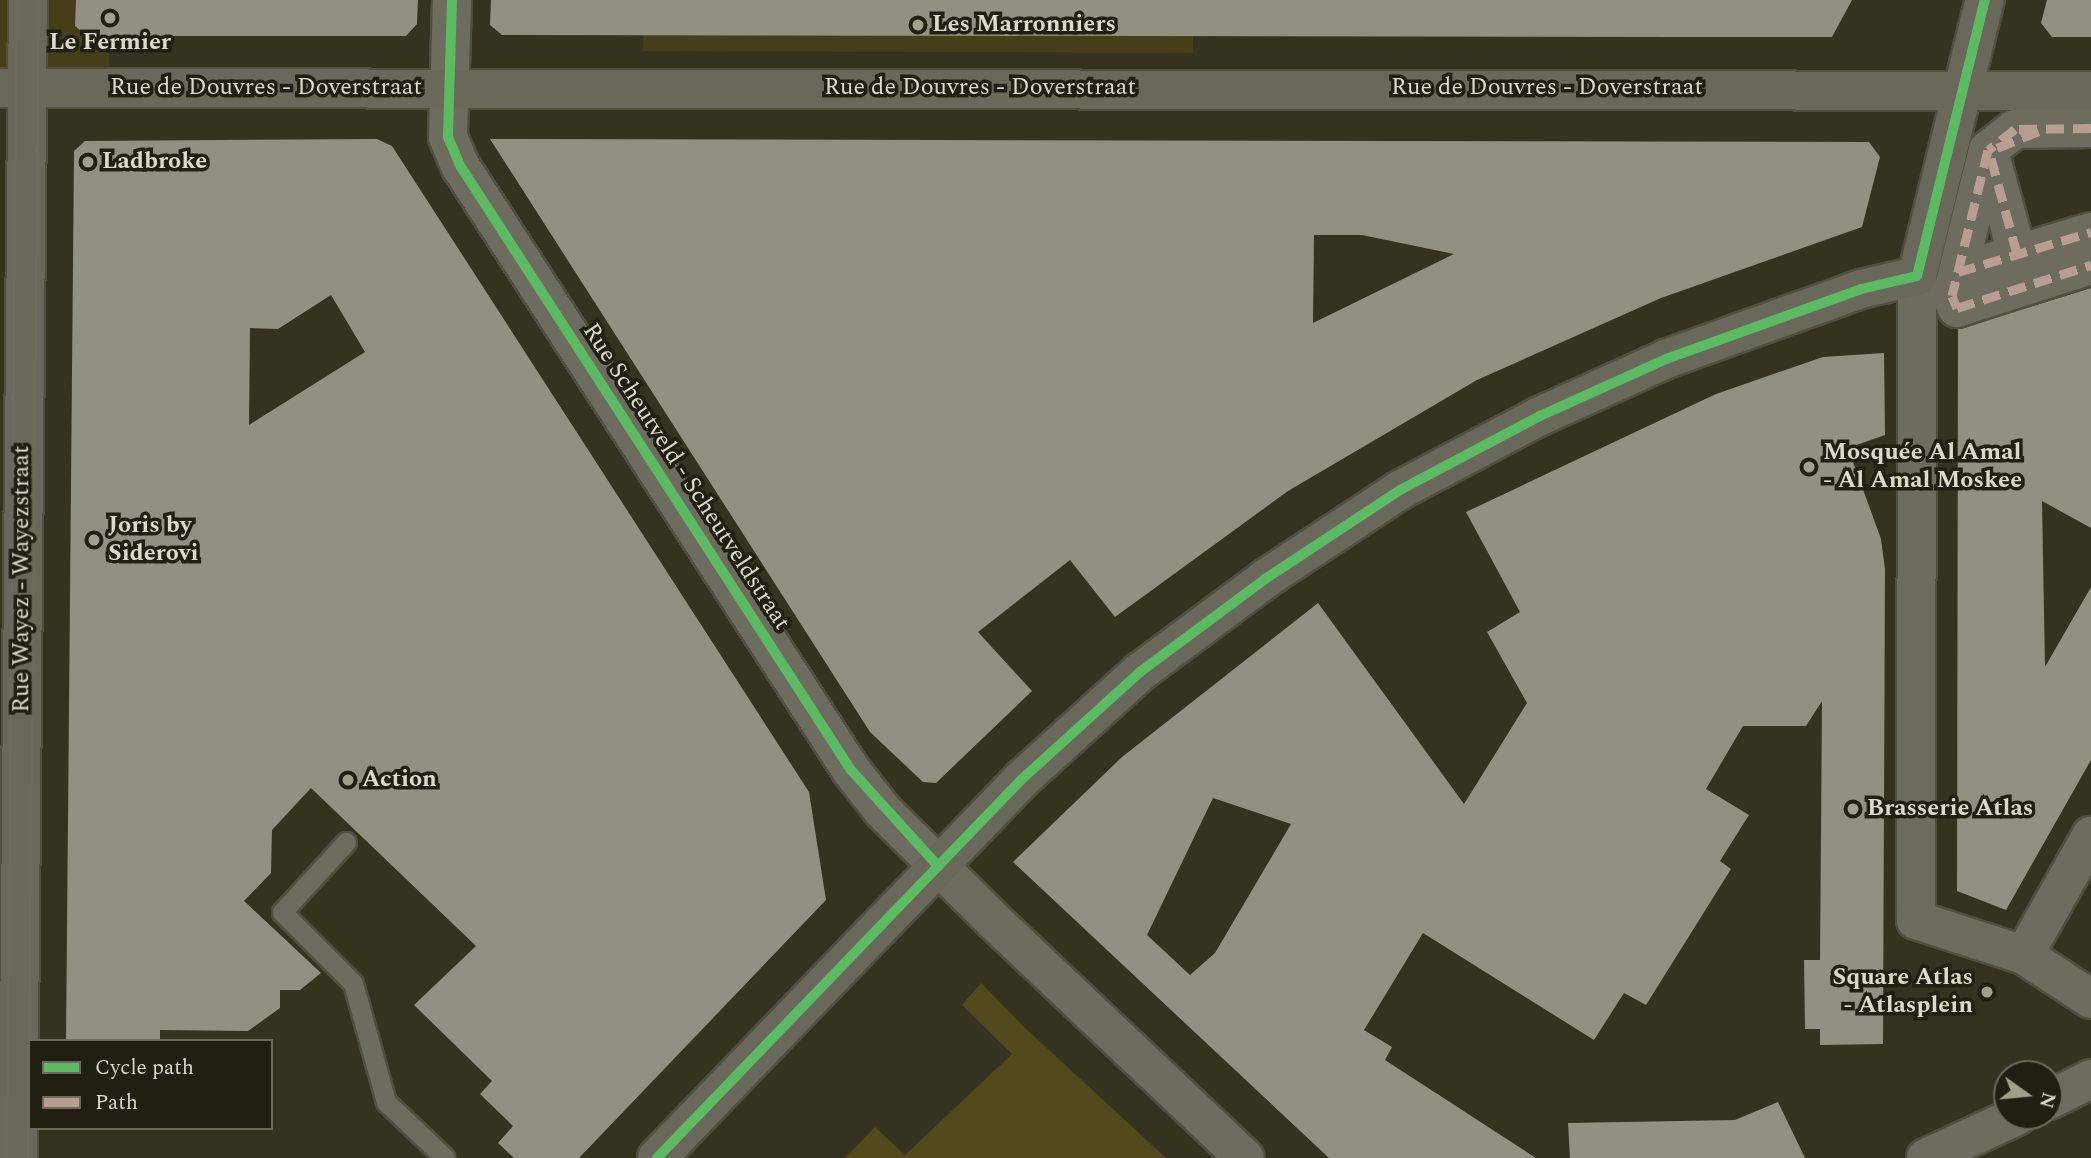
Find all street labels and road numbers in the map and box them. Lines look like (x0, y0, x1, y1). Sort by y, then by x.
street label: Rue de Douvres - Doverstraat (110, 74, 422, 102)
street label: Rue de Douvres - Doverstraat (824, 74, 1136, 102)
street label: Rue de Douvres - Doverstraat (1391, 74, 1703, 102)
street label: Rue Scheutveld - Scheutveldstraat (576, 318, 796, 636)
street label: Rue Wayez - Wayezstraat (8, 445, 36, 713)

